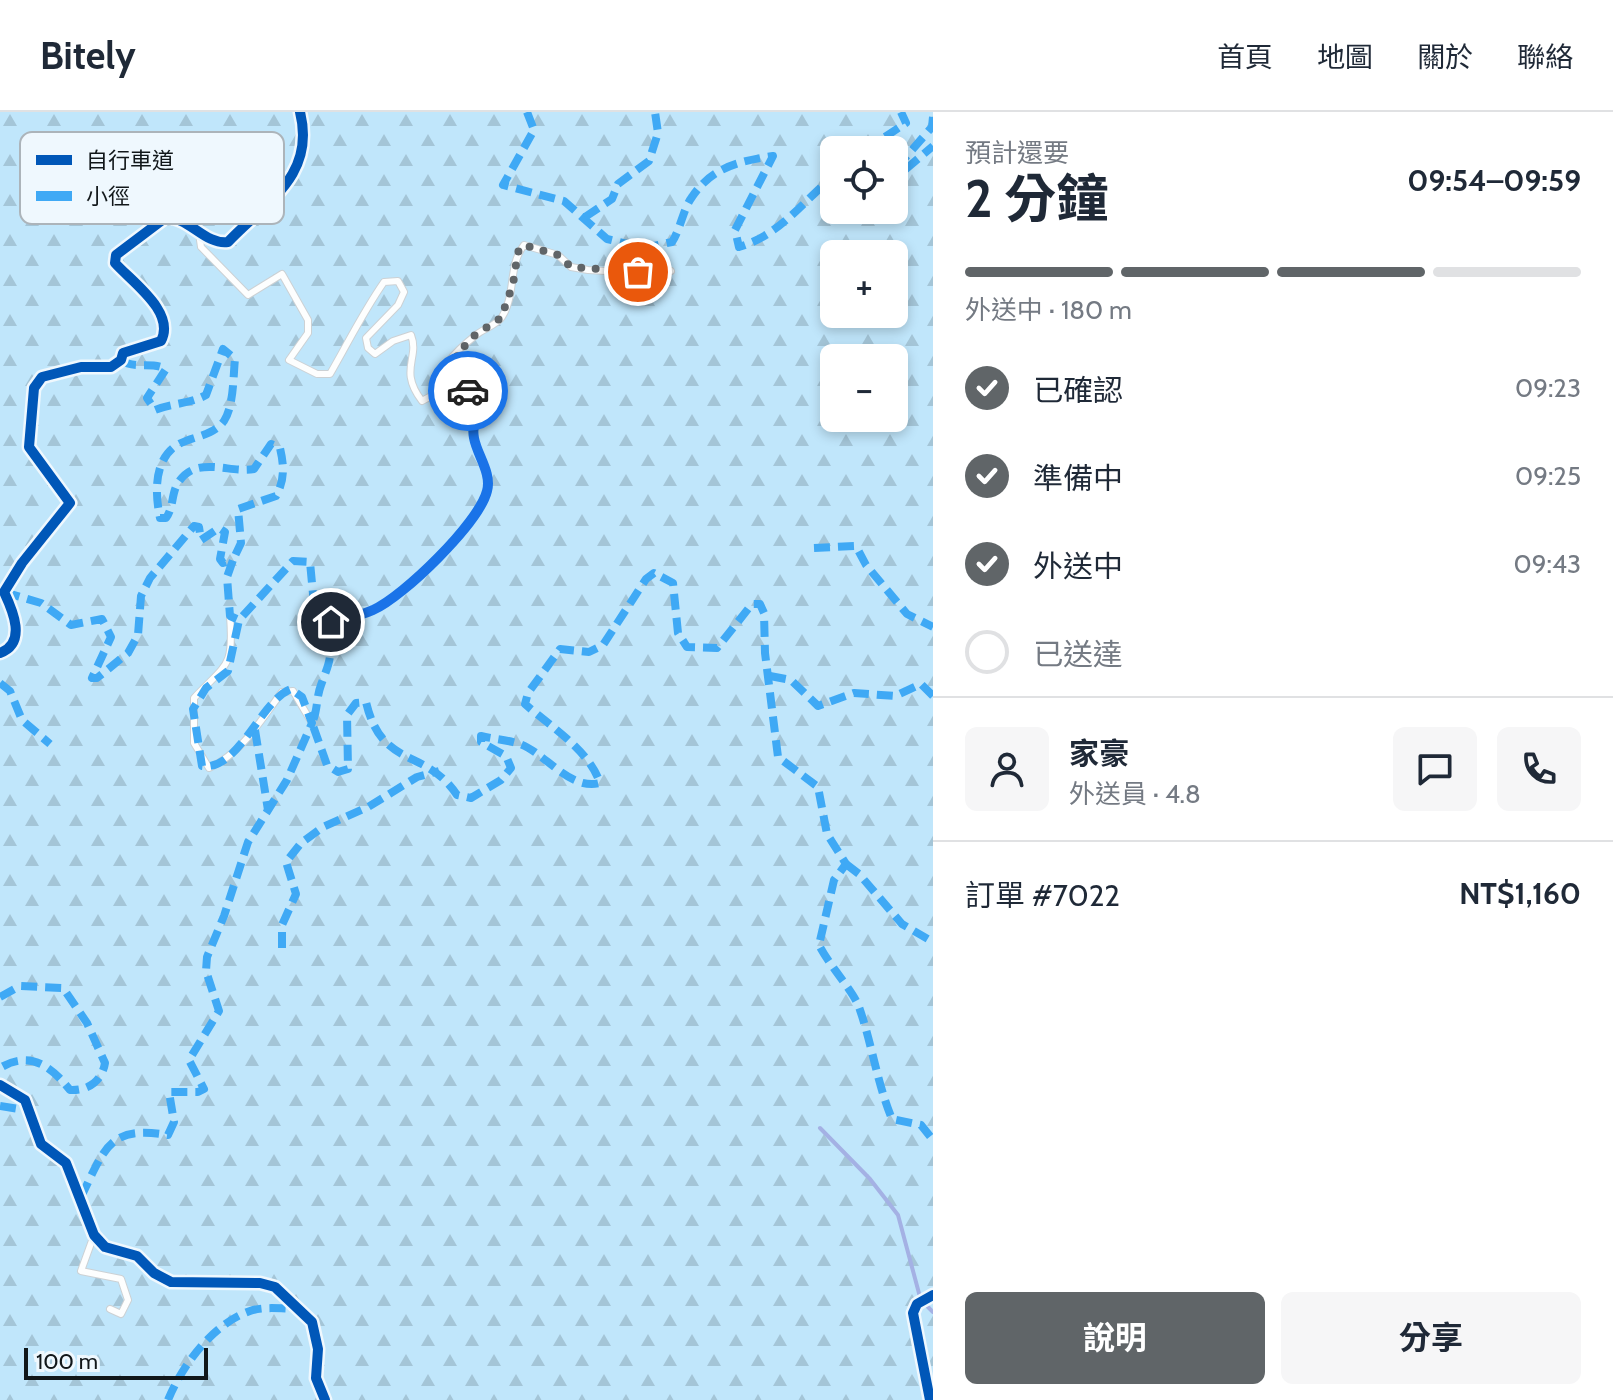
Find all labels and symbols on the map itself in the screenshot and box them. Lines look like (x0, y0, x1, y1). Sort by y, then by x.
legend (20, 132, 284, 224)
text: 自行車道 (86, 147, 174, 174)
text: 小徑 (86, 183, 130, 210)
pin (604, 238, 672, 306)
courier (428, 351, 508, 431)
pin (297, 588, 365, 656)
scale bar (24, 1344, 208, 1380)

